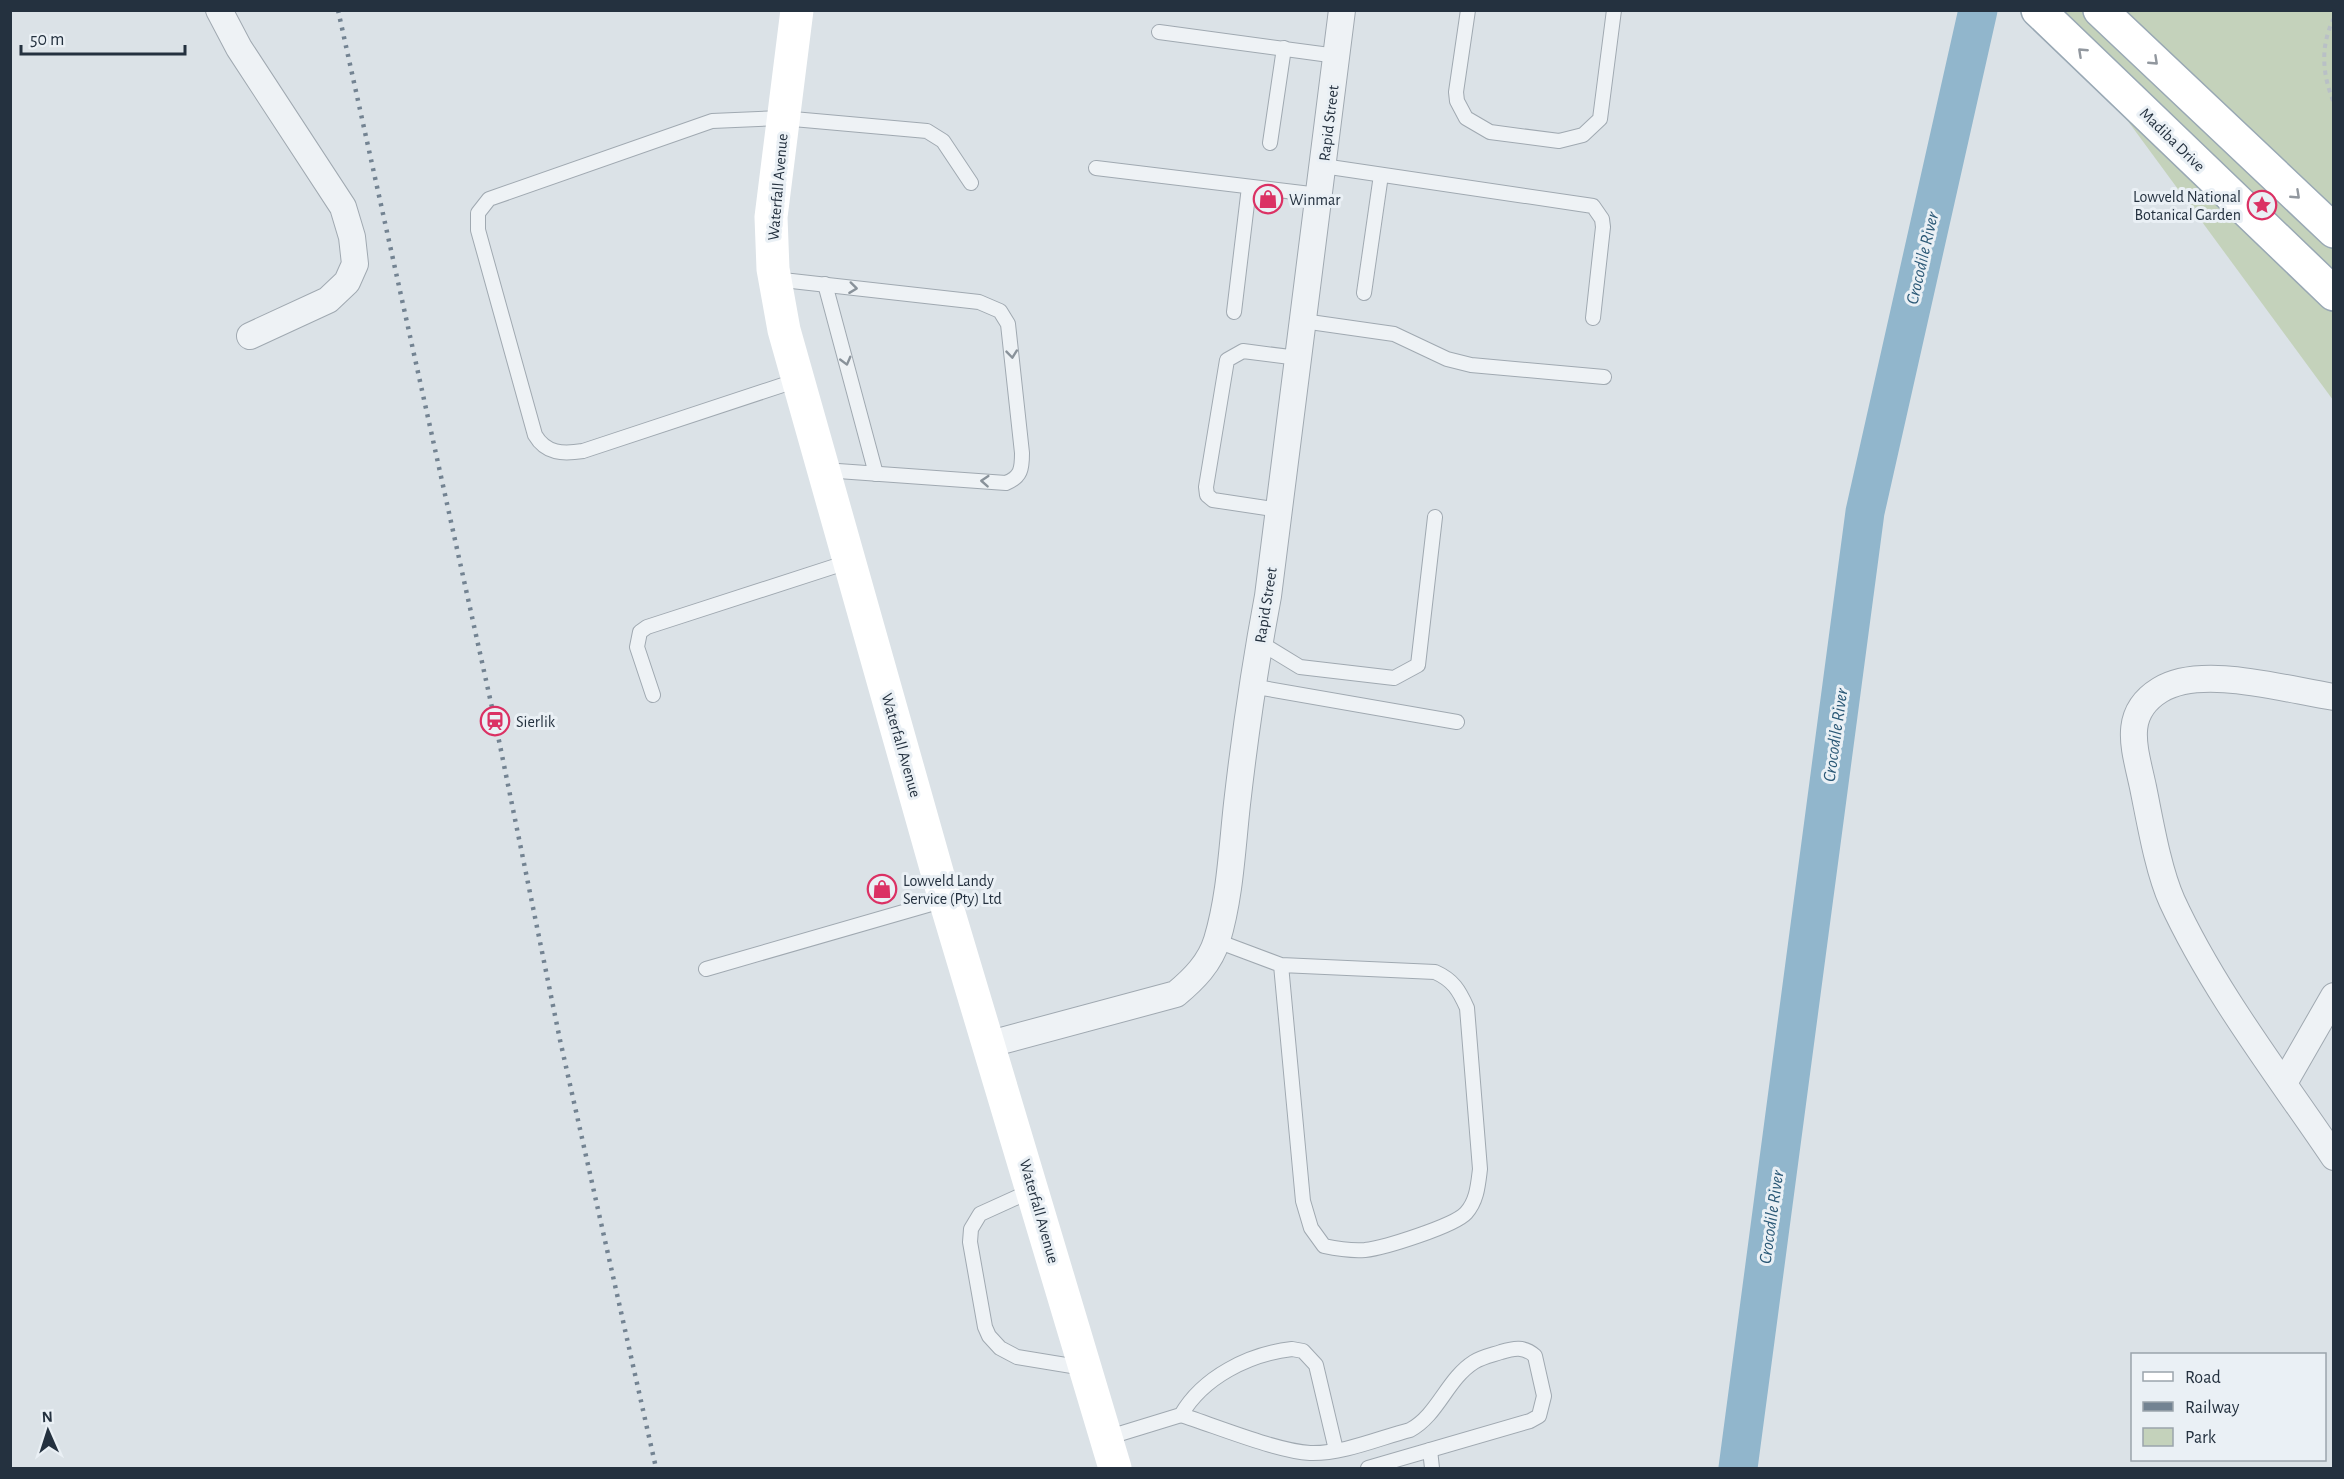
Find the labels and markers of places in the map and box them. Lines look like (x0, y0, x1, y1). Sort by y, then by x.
shop icon: Winmar (1252, 183, 1284, 215)
place label: Lowveld National Botanical Garden (2133, 189, 2241, 223)
place icon: Lowveld National Botanical Garden (2246, 189, 2278, 221)
place label: Winmar (1289, 192, 1341, 208)
station icon: Sierlik (479, 705, 511, 737)
place label: Sierlik (516, 714, 556, 730)
shop icon: Lowveld Landy Service (Pty) Ltd (866, 873, 898, 905)
place label: Lowveld Landy Service (Pty) Ltd (903, 873, 1002, 908)

